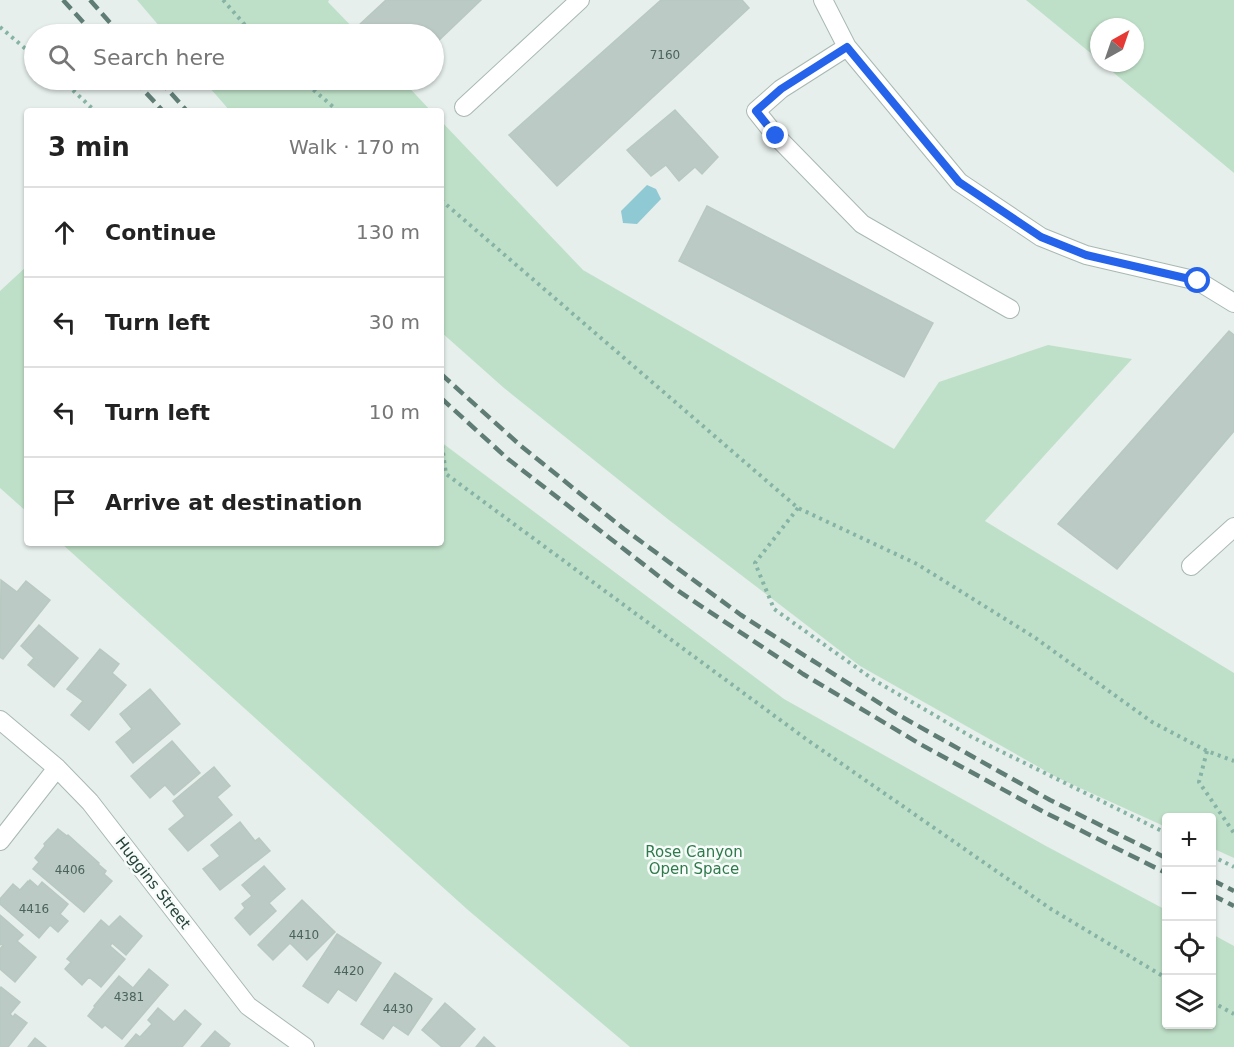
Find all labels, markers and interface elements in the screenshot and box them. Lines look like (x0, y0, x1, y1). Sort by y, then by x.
north arrow (1090, 18, 1144, 72)
search box (24, 24, 444, 90)
icon: search (45, 41, 78, 74)
text: Search here (93, 45, 225, 70)
house number: 7160 (650, 48, 680, 62)
route end (762, 122, 788, 148)
text: 3 min (48, 132, 130, 162)
text: Walk · 170 m (289, 135, 420, 159)
icon: ahead (48, 216, 81, 249)
text: Continue (105, 220, 216, 245)
text: 130 m (356, 220, 420, 244)
route start (1184, 267, 1210, 293)
icon: left (48, 306, 81, 339)
text: Turn left (105, 310, 210, 335)
text: 30 m (369, 310, 420, 334)
icon: left (48, 396, 81, 429)
text: Turn left (105, 400, 210, 425)
text: 10 m (369, 400, 420, 424)
icon: arrive (48, 486, 81, 519)
text: Arrive at destination (105, 490, 362, 515)
map controls (1162, 813, 1216, 1029)
button: + (1162, 813, 1216, 867)
street label: Huggins Street (112, 833, 195, 933)
park label: Rose Canyon Open Space (645, 843, 743, 878)
house number: 4406 (55, 863, 85, 877)
button: − (1162, 867, 1216, 921)
house number: 4416 (19, 902, 49, 916)
button: locate (1162, 921, 1216, 975)
house number: 4410 (289, 928, 319, 942)
house number: 4420 (334, 964, 364, 978)
button: layers (1162, 975, 1216, 1029)
house number: 4381 (114, 990, 144, 1004)
house number: 4430 (383, 1002, 413, 1016)

